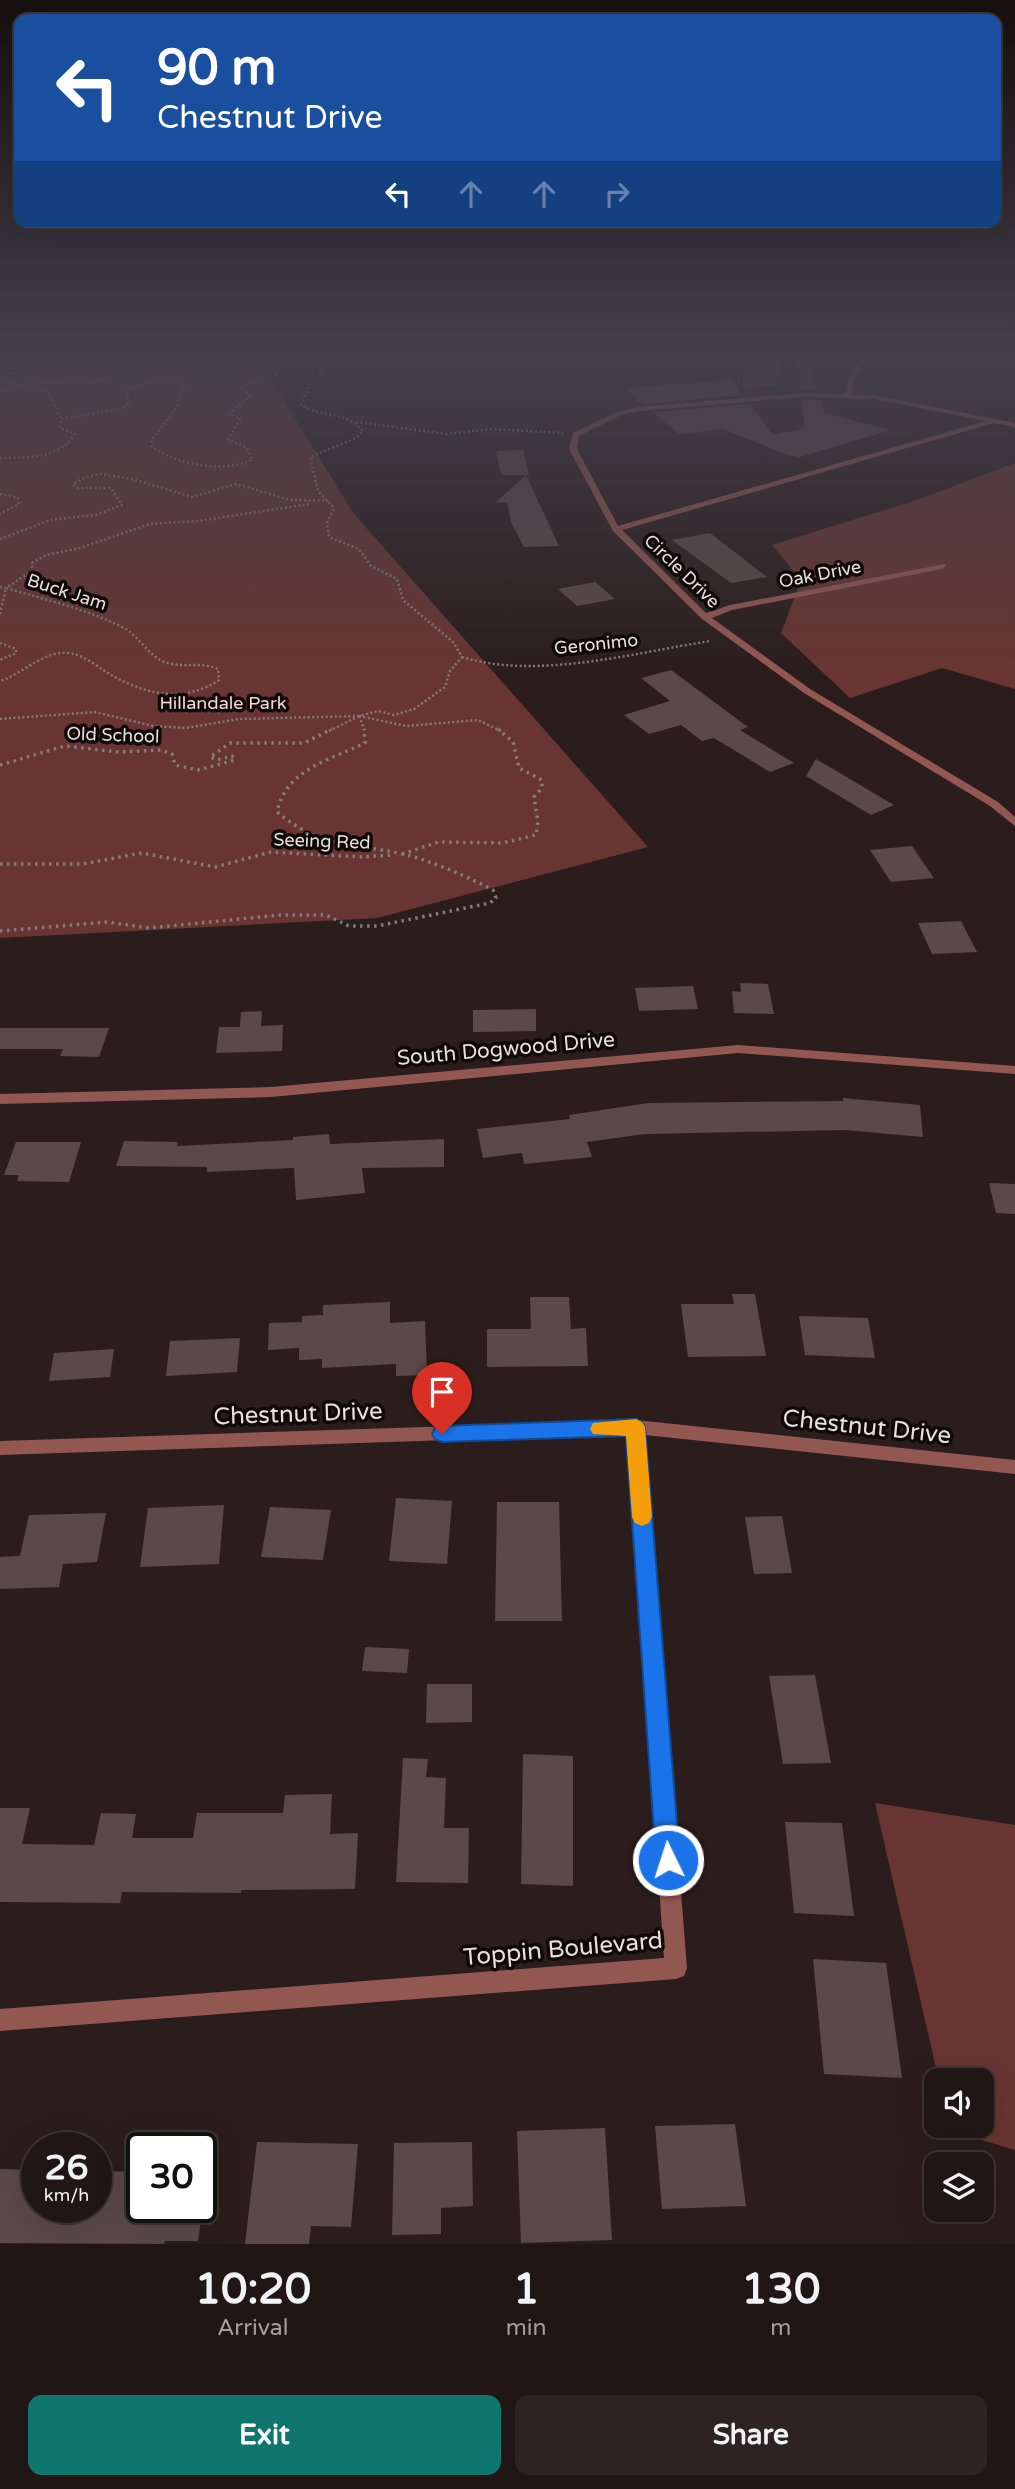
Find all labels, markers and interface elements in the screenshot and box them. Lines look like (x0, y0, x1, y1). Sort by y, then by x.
text: 90 m (157, 39, 276, 98)
icon: left (42, 42, 133, 133)
text: Chestnut Drive (157, 99, 383, 137)
icon: left (379, 175, 417, 213)
icon: ahead (452, 175, 490, 213)
icon: ahead (525, 175, 563, 213)
icon: right (598, 175, 636, 213)
street label: Circle Drive (640, 529, 724, 613)
street label: Oak Drive (777, 555, 863, 593)
street label: Buck Jam (24, 569, 110, 615)
street label: Geronimo (553, 629, 639, 659)
park label: Hillandale Park (159, 692, 287, 714)
street label: Old School (66, 722, 160, 748)
street label: Seeing Red (273, 828, 371, 854)
street label: South Dogwood Drive (396, 1027, 616, 1071)
pin (412, 1362, 472, 1434)
icon: arrive (423, 1373, 461, 1411)
street label: Chestnut Drive (213, 1397, 383, 1431)
street label: Chestnut Drive (781, 1404, 953, 1450)
position arrow (631, 1823, 705, 1897)
street label: Toppin Boulevard (462, 1926, 664, 1972)
map controls (924, 2068, 994, 2222)
button: sound (924, 2068, 994, 2138)
speed limit sign: 30 (126, 2132, 217, 2223)
text: 26 (45, 2147, 88, 2189)
button: layers (924, 2152, 994, 2222)
text: km/h (44, 2184, 89, 2206)
text: 10:20 (195, 2264, 311, 2315)
text: 1 (513, 2264, 539, 2315)
text: 130 (741, 2264, 820, 2315)
text: Arrival (217, 2314, 288, 2342)
text: min (506, 2314, 547, 2342)
text: m (770, 2314, 791, 2342)
button: Exit (28, 2395, 501, 2475)
button: Share (515, 2395, 987, 2475)

